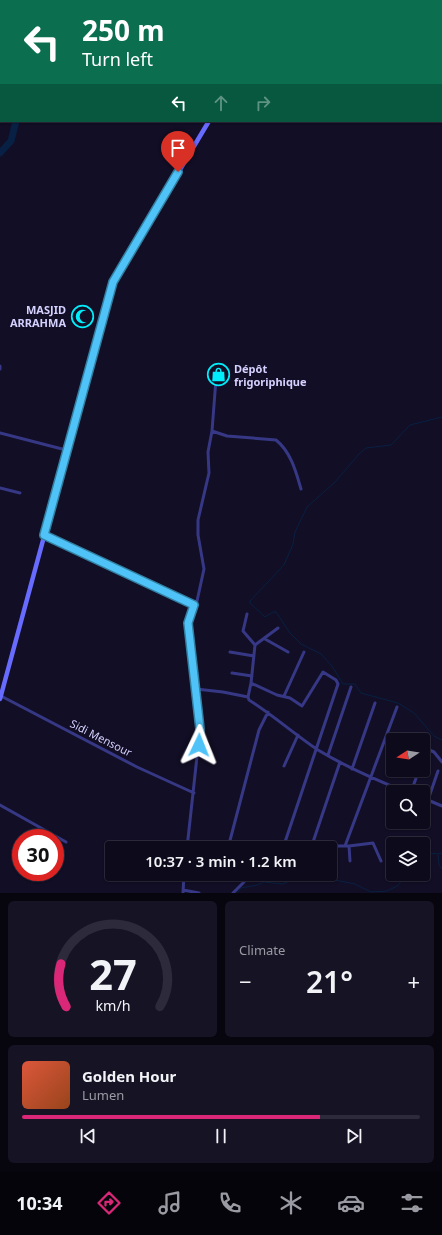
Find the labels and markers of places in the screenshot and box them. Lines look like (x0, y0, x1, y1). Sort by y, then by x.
pin (161, 131, 195, 172)
place label: MASJID ARRAHMA (10, 302, 66, 330)
mosque icon: MASJID ARRAHMA (69, 303, 95, 329)
place label: Dépôt frigoriphique (234, 361, 307, 389)
shop icon: Dépôt frigoriphique (206, 362, 232, 388)

